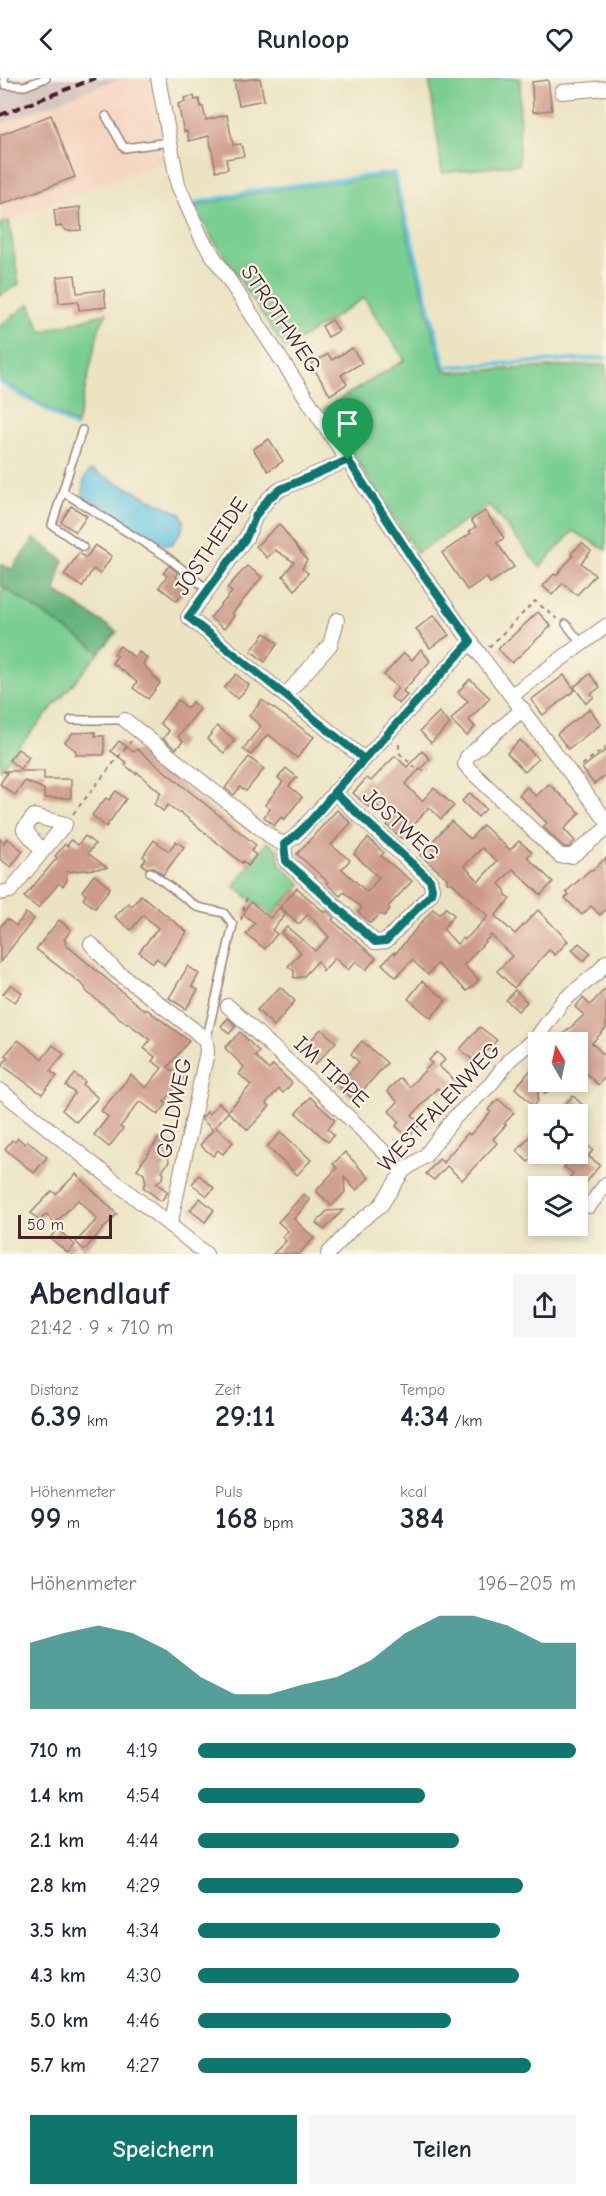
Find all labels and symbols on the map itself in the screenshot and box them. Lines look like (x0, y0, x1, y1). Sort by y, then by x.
street label: STROTHWEG (235, 260, 327, 378)
pin (322, 398, 373, 460)
street label: JOSTHEIDE (169, 492, 253, 600)
street label: JOSTWEG (357, 783, 445, 867)
street label: IM TIPPE (288, 1031, 374, 1113)
north arrow (528, 1032, 588, 1092)
street label: WESTFALENWEG (372, 1037, 506, 1177)
street label: GOLDWEG (151, 1055, 197, 1161)
scale bar (18, 1212, 112, 1240)

